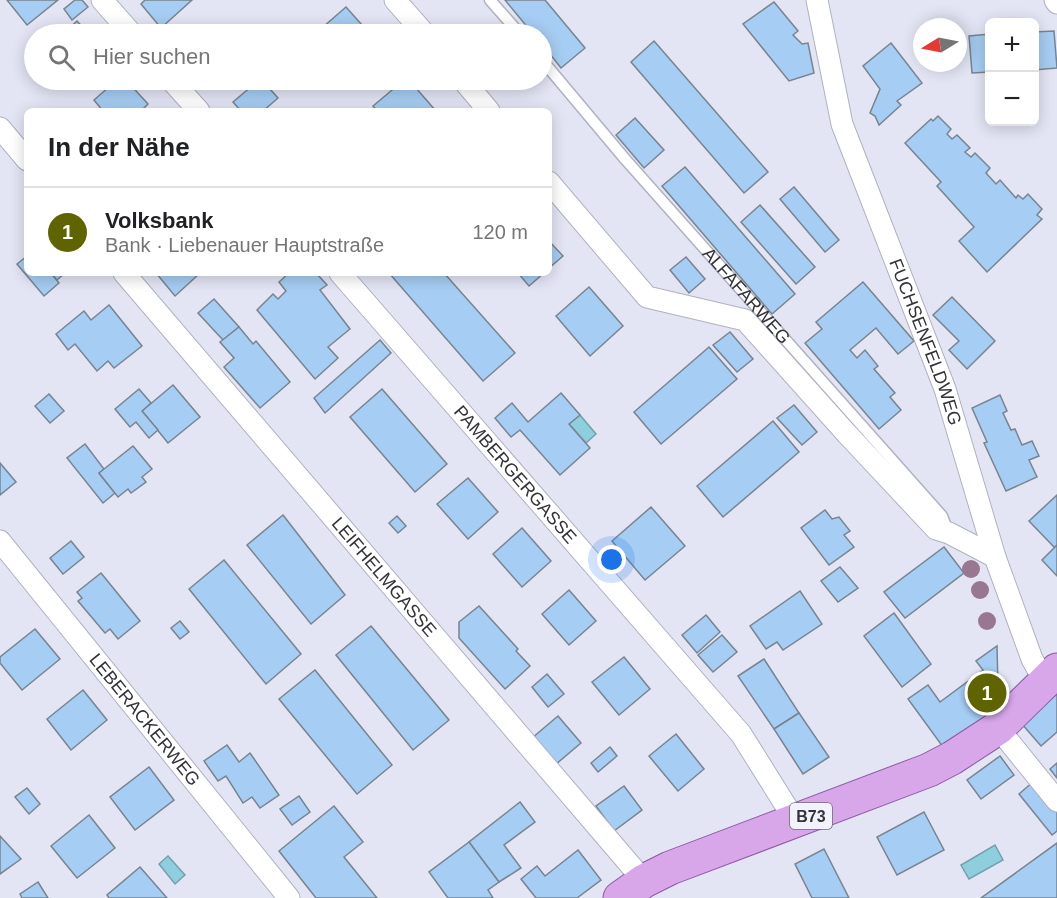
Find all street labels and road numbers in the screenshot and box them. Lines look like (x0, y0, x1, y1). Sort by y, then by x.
street label: ALFAFARWEG (698, 244, 794, 348)
street label: FUCHSENFELDWEG (885, 256, 965, 428)
street label: PAMBERGERGASSE (450, 402, 580, 547)
street label: LEIFHELMGASSE (328, 513, 440, 641)
street label: LEBERACKERWEG (85, 650, 204, 790)
road number: B73 (790, 803, 832, 829)

